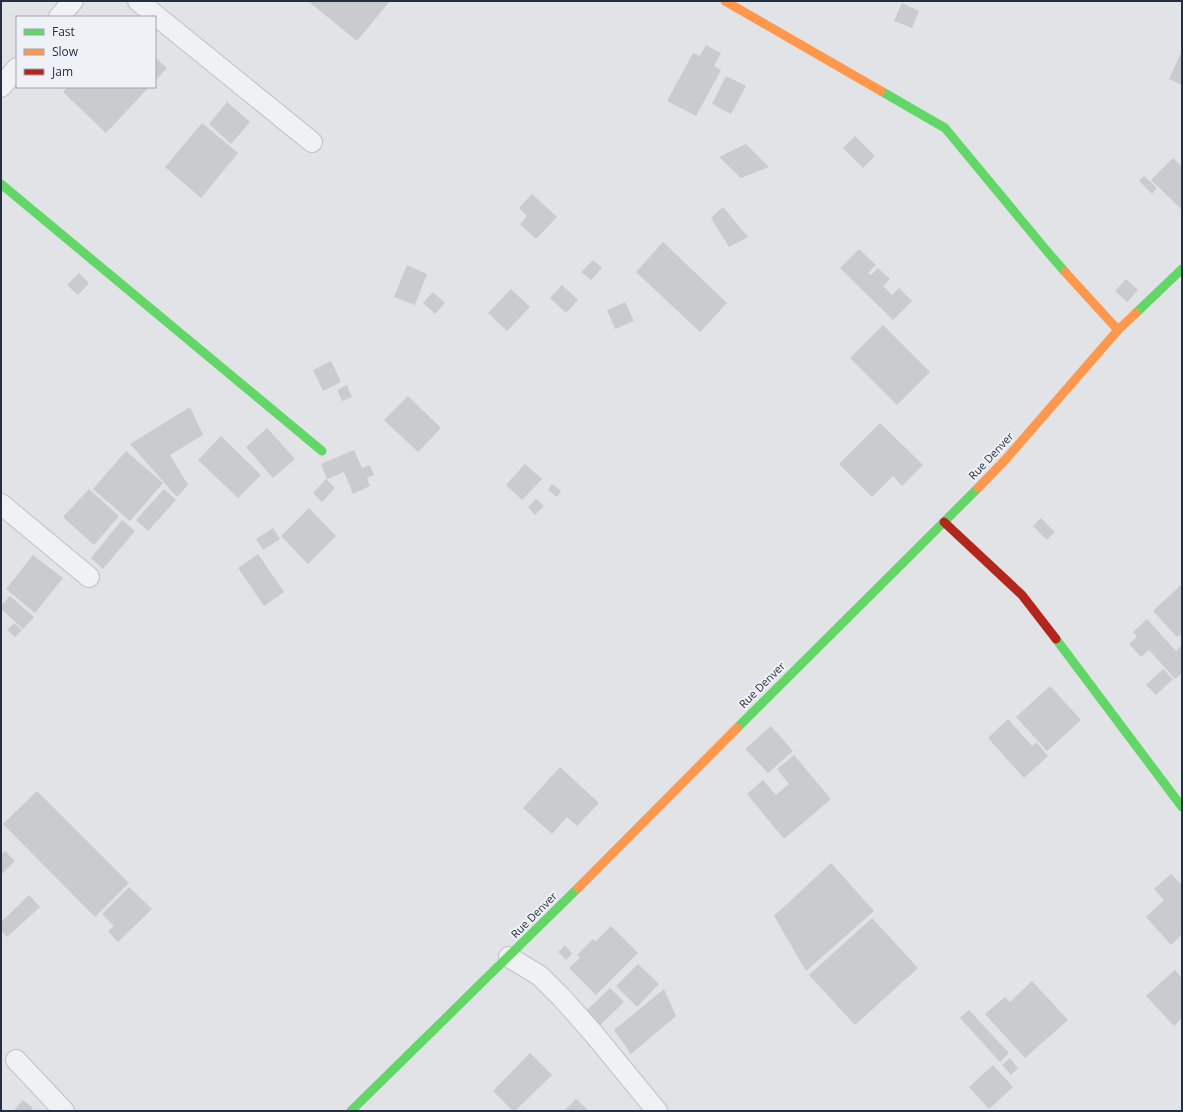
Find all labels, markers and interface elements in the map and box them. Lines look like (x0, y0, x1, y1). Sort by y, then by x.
legend (16, 16, 156, 88)
text: Fast (52, 23, 75, 40)
text: Slow (52, 43, 79, 60)
text: Jam (51, 63, 73, 80)
street label: Rue Denver (965, 428, 1017, 483)
street label: Rue Denver (735, 658, 788, 711)
street label: Rue Denver (507, 888, 560, 941)

